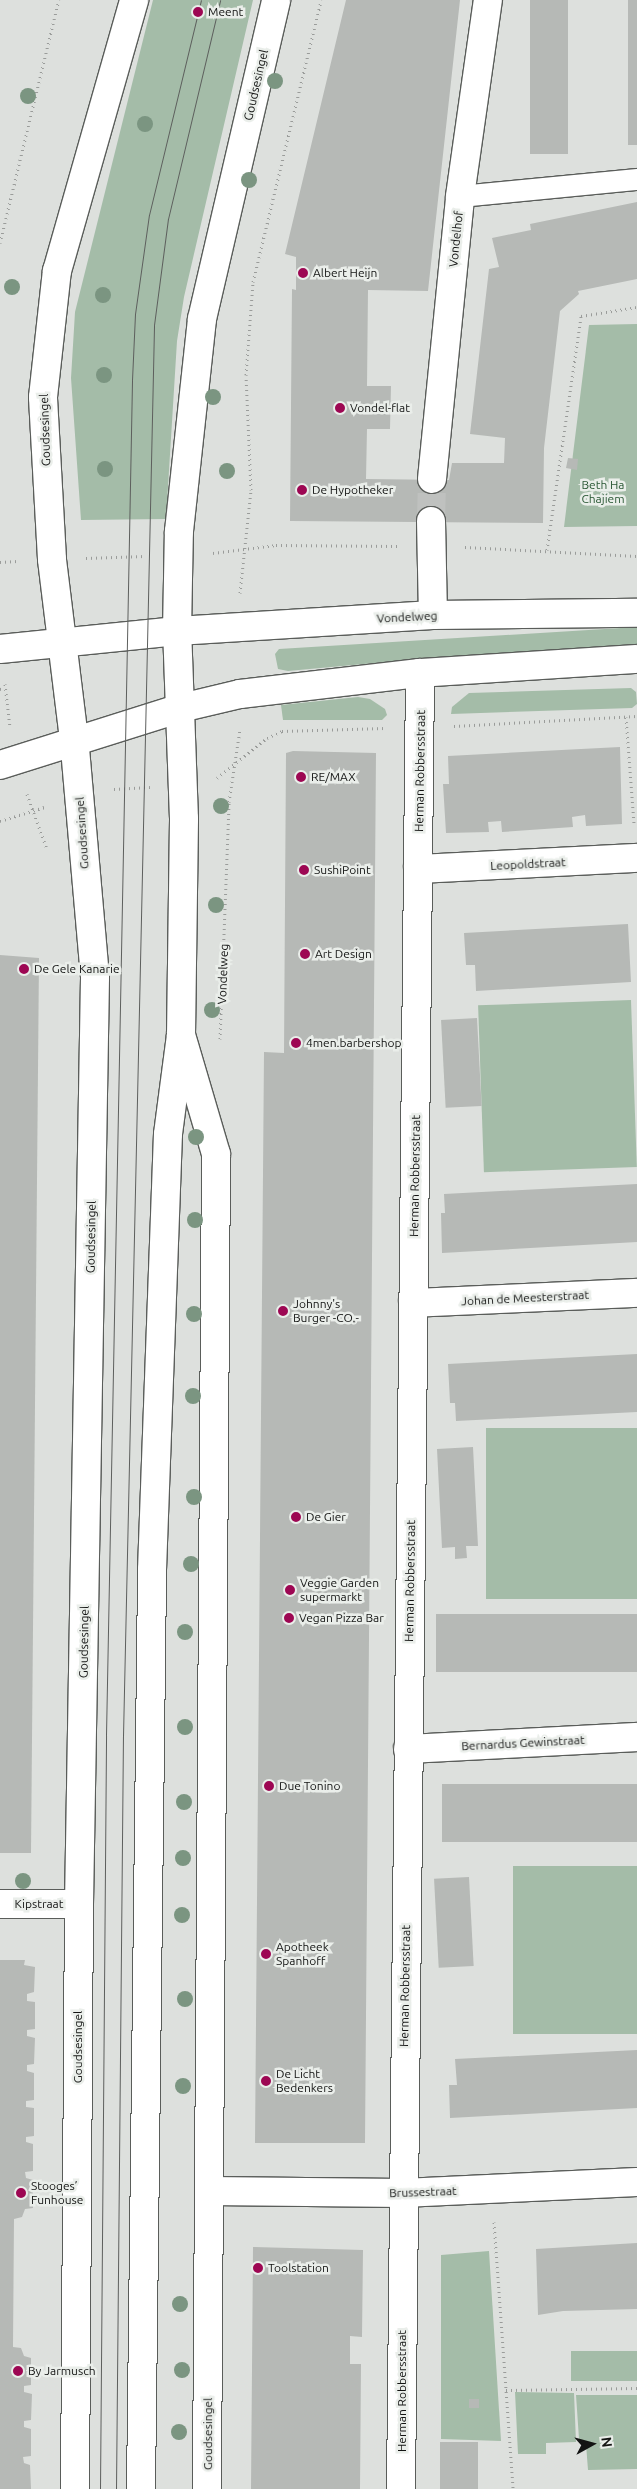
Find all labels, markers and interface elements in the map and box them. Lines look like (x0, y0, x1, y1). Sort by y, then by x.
place label: Meent (208, 5, 243, 19)
marker: Meent (192, 6, 204, 18)
street label: Goudsesingel (241, 48, 271, 122)
street label: Vondelhof (446, 210, 466, 268)
place label: Albert Heijn (313, 266, 377, 280)
marker: Albert Heijn (297, 267, 309, 279)
street label: Goudsesingel (37, 394, 53, 466)
place label: Vondel-flat (350, 401, 410, 415)
marker: Vondel-flat (334, 402, 346, 414)
park label: Beth Ha Chajiem (581, 478, 625, 506)
place label: De Hypotheker (312, 483, 393, 497)
marker: De Hypotheker (296, 484, 308, 496)
street label: Vondelweg (376, 608, 438, 626)
street label: Herman Robbersstraat (412, 710, 428, 832)
place label: RE/MAX (311, 770, 356, 784)
marker: RE/MAX (295, 771, 307, 783)
street label: Goudsesingel (72, 796, 92, 870)
street label: Leopoldstraat (490, 855, 566, 873)
place label: SushiPoint (314, 863, 371, 877)
marker: SushiPoint (298, 864, 310, 876)
street label: Vondelweg (215, 943, 231, 1005)
place label: Art Design (315, 947, 372, 961)
marker: Art Design (299, 948, 311, 960)
place label: De Gele Kanarie (34, 962, 120, 976)
marker: De Gele Kanarie (18, 963, 30, 975)
place label: 4men.barbershop (306, 1036, 402, 1050)
marker: 4men.barbershop (290, 1037, 302, 1049)
street label: Herman Robbersstraat (407, 1115, 423, 1237)
street label: Goudsesingel (83, 1201, 99, 1273)
street label: Johan de Meesterstraat (461, 1287, 589, 1309)
place label: Johnny's Burger -CO.- (293, 1297, 359, 1325)
marker: Johnny's Burger -CO.- (277, 1305, 289, 1317)
place label: De Gier (306, 1510, 346, 1524)
marker: De Gier (290, 1511, 302, 1523)
street label: Herman Robbersstraat (402, 1520, 418, 1642)
place label: Veggie Garden supermarkt (300, 1576, 379, 1604)
marker: Veggie Garden supermarkt (284, 1584, 296, 1596)
street label: Goudsesingel (76, 1606, 92, 1678)
place label: Vegan Pizza Bar (299, 1611, 384, 1625)
marker: Vegan Pizza Bar (283, 1612, 295, 1624)
street label: Bernardus Gewinstraat (461, 1733, 585, 1753)
place label: Due Tonino (279, 1779, 340, 1793)
marker: Due Tonino (263, 1780, 275, 1792)
street label: Kipstraat (15, 1897, 63, 1911)
street label: Herman Robbersstraat (397, 1925, 413, 2047)
place label: Apotheek Spanhoff (276, 1940, 329, 1968)
marker: Apotheek Spanhoff (260, 1948, 272, 1960)
street label: Goudsesingel (71, 2011, 85, 2083)
place label: De Licht Bedenkers (276, 2067, 333, 2095)
marker: De Licht Bedenkers (260, 2075, 272, 2087)
place label: Stooges’ Funhouse (31, 2179, 83, 2207)
street label: Brussestraat (389, 2184, 457, 2200)
marker: Stooges’ Funhouse (15, 2187, 27, 2199)
place label: Toolstation (268, 2261, 329, 2275)
marker: Toolstation (252, 2262, 264, 2274)
street label: Herman Robbersstraat (395, 2330, 409, 2452)
place label: By Jarmusch (28, 2364, 96, 2378)
marker: By Jarmusch (12, 2365, 24, 2377)
street label: Goudsesingel (201, 2398, 215, 2470)
north arrow (567, 2419, 617, 2469)
text: N (598, 2436, 615, 2448)

